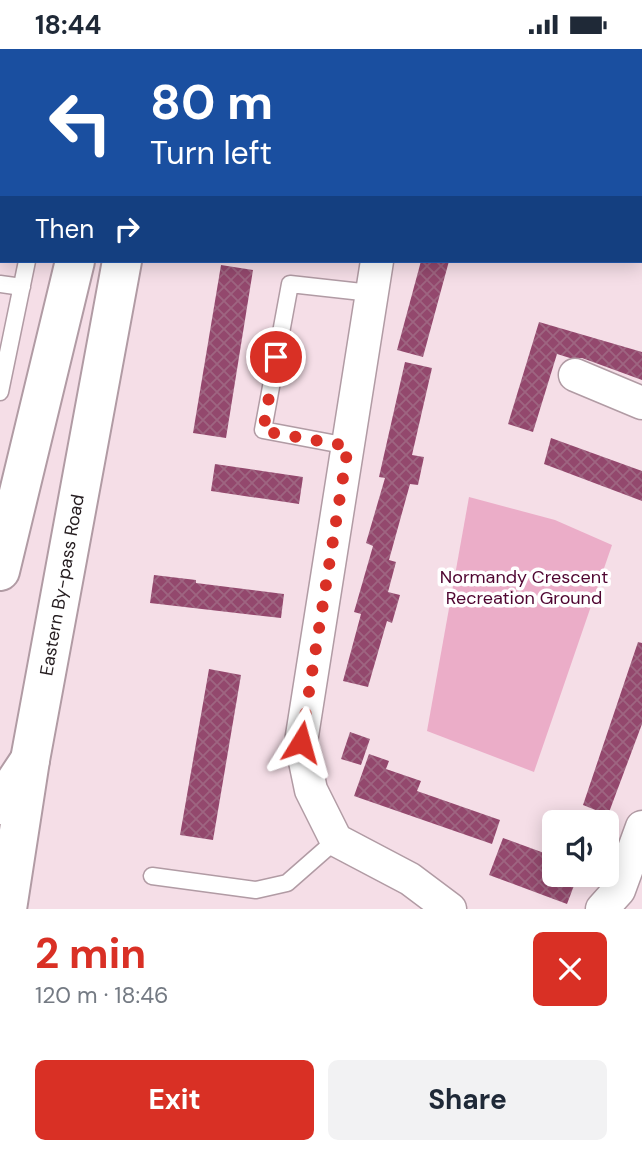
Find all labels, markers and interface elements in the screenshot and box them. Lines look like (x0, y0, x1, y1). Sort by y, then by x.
text: 18:44 (35, 8, 101, 42)
text: 80 m (150, 70, 273, 134)
icon: left (35, 77, 126, 168)
text: Turn left (150, 132, 272, 174)
icon: right (108, 210, 146, 248)
text: Then (35, 212, 94, 246)
pin (246, 327, 306, 387)
icon: arrive (257, 338, 295, 376)
street label: Eastern By-pass Road (34, 492, 90, 678)
park label: Normandy Crescent Recreation Ground (440, 565, 608, 610)
position arrow (264, 705, 338, 779)
map controls (542, 810, 619, 887)
button: sound (542, 810, 619, 887)
text: 2 min (35, 926, 146, 981)
button: close (533, 932, 607, 1006)
text: 120 m · 18:46 (35, 980, 169, 1010)
button: Exit (35, 1060, 314, 1140)
button: Share (328, 1060, 607, 1140)

